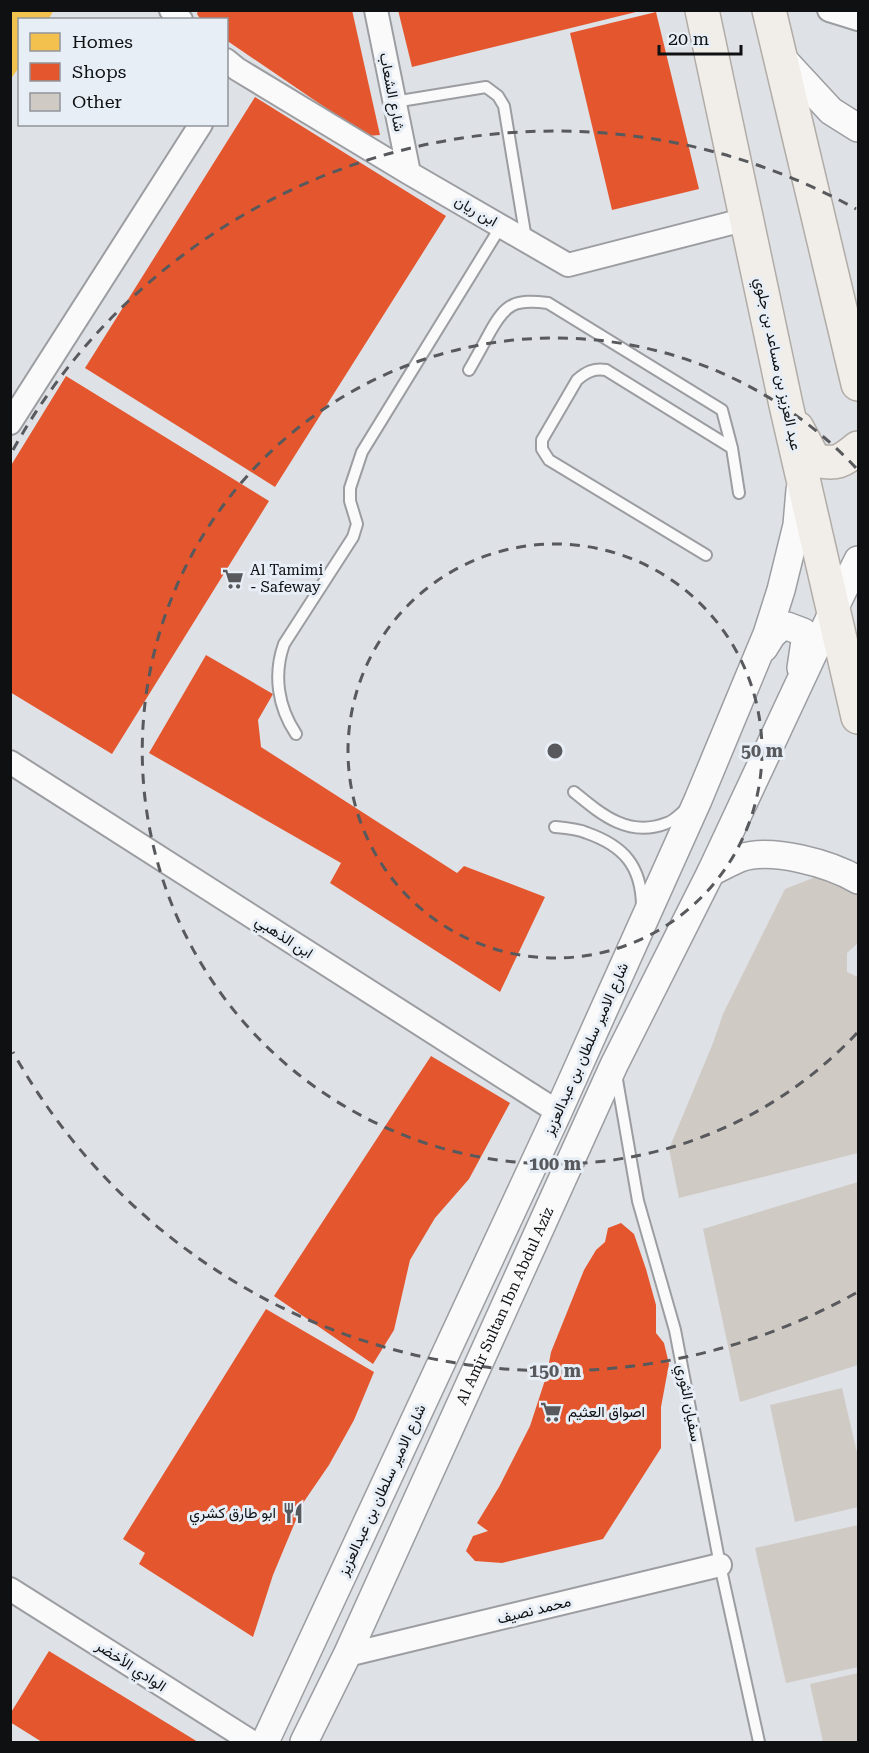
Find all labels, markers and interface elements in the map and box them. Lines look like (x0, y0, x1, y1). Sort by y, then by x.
legend (18, 18, 228, 126)
scale bar (659, 18, 742, 56)
text: 20 m (668, 28, 709, 49)
text: Homes (72, 31, 133, 52)
street label: شارع الشعاب (374, 51, 409, 134)
text: Shops (72, 61, 126, 82)
text: Other (72, 91, 122, 112)
street label: ابن ريان (451, 192, 501, 231)
street label: عبد العزيز بن مساعد بن جلوي (747, 276, 805, 453)
place label: Al Tamimi - Safeway (250, 561, 323, 596)
supermarket icon: Al Tamimi - Safeway (221, 567, 245, 591)
text: 50 m (741, 740, 784, 761)
centre of rings (545, 741, 565, 761)
street label: ابن الذهبي (250, 912, 316, 966)
street label: شارع الامير سلطان بن عبدالعزيز (539, 960, 634, 1140)
text: 100 m (529, 1153, 582, 1174)
street label: Al Amir Sultan Ibn Abdul Aziz (452, 1205, 557, 1408)
text: 150 m (529, 1360, 582, 1381)
street label: سفيان الثوري (669, 1363, 705, 1444)
supermarket icon: اصواق العثيم (539, 1400, 563, 1424)
street label: شارع الامير سلطان بن عبدالعزيز (334, 1401, 432, 1580)
place label: اصواق العثيم (568, 1403, 645, 1422)
restaurant icon: ابو طارق كشري (281, 1501, 305, 1525)
place label: ابو طارق كشري (189, 1504, 276, 1526)
street label: محمد نصيف (495, 1592, 573, 1628)
street label: الوادي الأخضر (89, 1636, 170, 1699)

